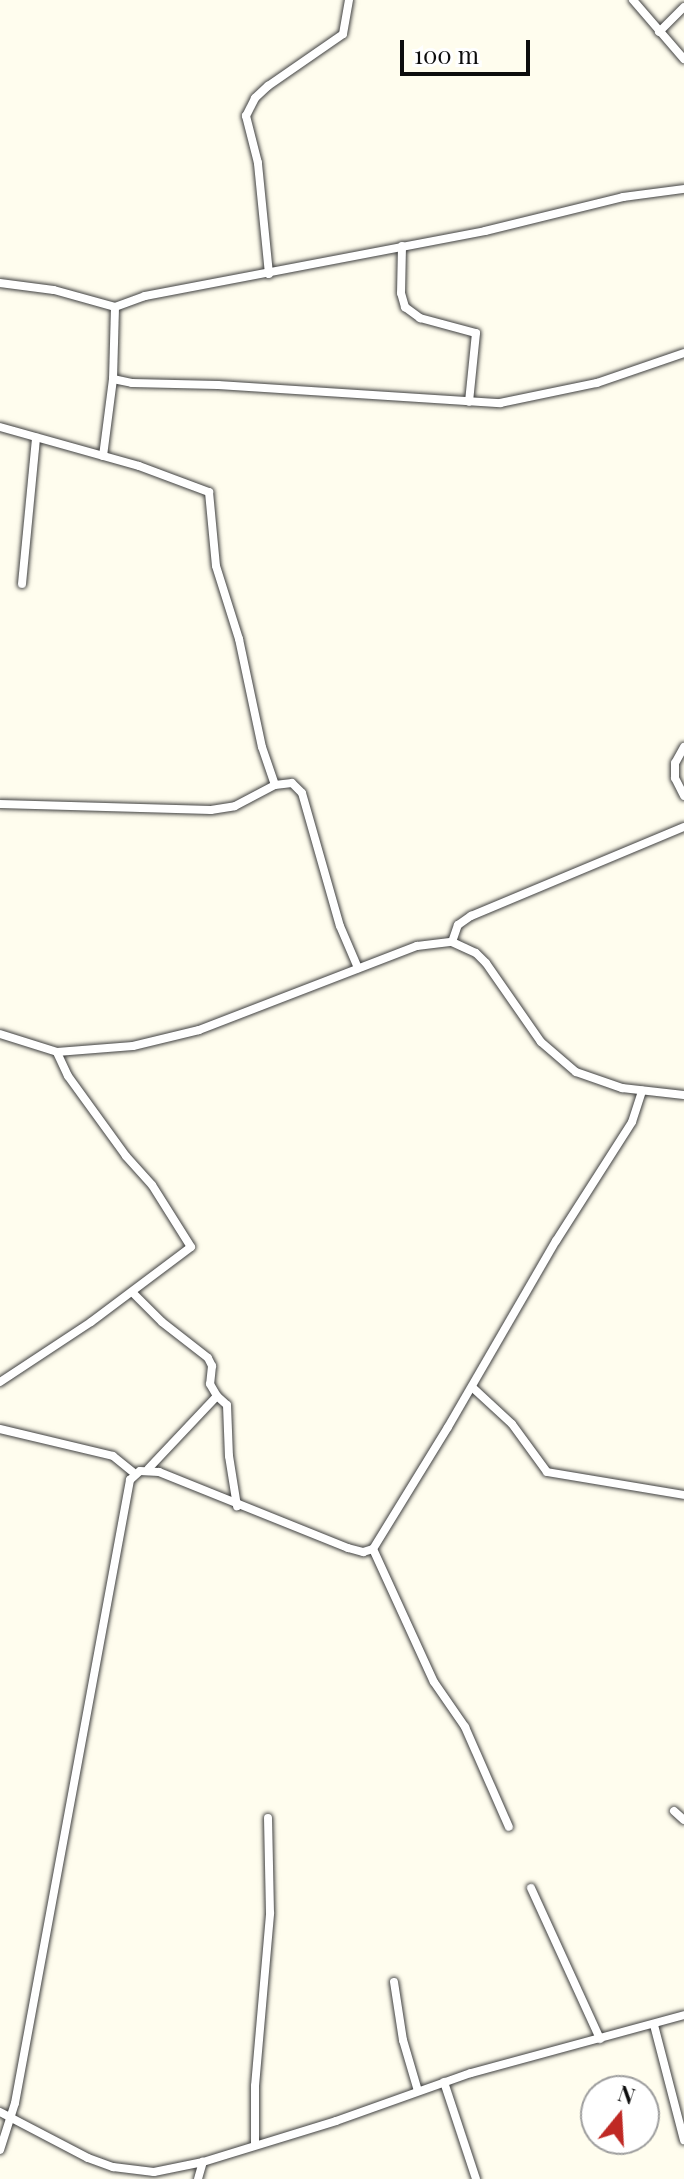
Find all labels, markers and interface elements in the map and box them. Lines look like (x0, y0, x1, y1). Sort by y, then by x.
scale bar (404, 24, 534, 74)
text: 100 m (414, 38, 479, 70)
north arrow (580, 2075, 660, 2155)
text: N (615, 2077, 639, 2111)

